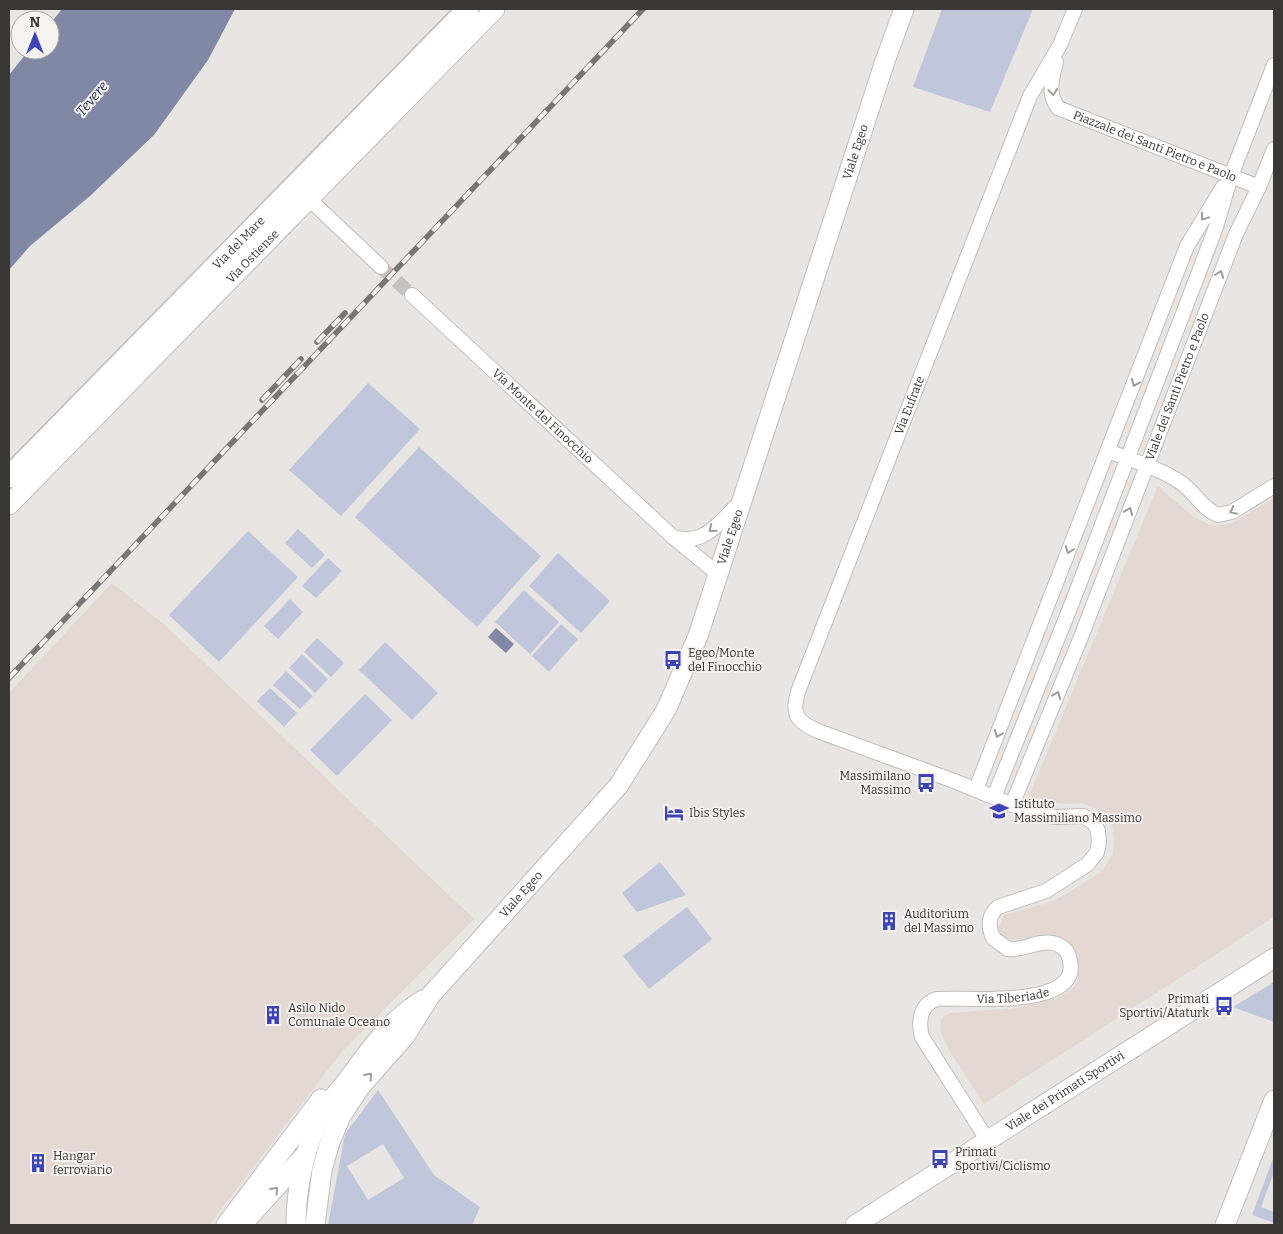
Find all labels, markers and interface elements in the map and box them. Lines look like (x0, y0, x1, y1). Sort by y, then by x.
north arrow (10, 10, 60, 60)
text: N (30, 14, 41, 31)
water label: Tevere (73, 78, 111, 120)
one-way arrow (1047, 88, 1057, 97)
street label: Piazzale dei Santi Pietro e Paolo (1071, 108, 1239, 185)
street label: Viale Egeo (840, 122, 871, 182)
one-way arrow (1200, 211, 1210, 220)
street label: Via del Mare (210, 213, 268, 272)
street label: Via Ostiense (223, 227, 282, 286)
one-way arrow (1214, 270, 1224, 279)
street label: Viale dei Santi Pietro e Paolo (1143, 311, 1212, 462)
street label: Via Monte del Finocchio (489, 366, 596, 466)
street label: Via Eufrate (892, 374, 927, 437)
one-way arrow (1131, 378, 1141, 386)
one-way arrow (1229, 505, 1238, 515)
one-way arrow (1123, 507, 1133, 516)
street label: Viale Egeo (715, 508, 746, 567)
one-way arrow (708, 524, 717, 533)
one-way arrow (1065, 545, 1075, 554)
place label: Egeo/Monte del Finocchio (688, 646, 762, 674)
bus stop icon: Egeo/Monte del Finocchio (662, 649, 684, 671)
one-way arrow (1051, 691, 1061, 700)
one-way arrow (994, 729, 1004, 738)
place label: Massimilano Massimo (840, 769, 911, 797)
bus stop icon: Massimilano Massimo (915, 772, 937, 794)
place label: Istituto Massimiliano Massimo (1014, 797, 1142, 825)
school or university icon: Istituto Massimiliano Massimo (988, 800, 1010, 822)
hotel icon: Ibis Styles (663, 802, 685, 824)
place label: Ibis Styles (689, 806, 745, 820)
street label: Viale Egeo (497, 868, 545, 921)
place label: Auditorium del Massimo (904, 907, 974, 935)
building icon: Auditorium del Massimo (878, 910, 900, 932)
street label: Via Tiberiade (976, 985, 1051, 1006)
place label: Primati Sportivi/Ataturk (1119, 992, 1209, 1020)
bus stop icon: Primati Sportivi/Ataturk (1213, 995, 1235, 1017)
place label: Asilo Nido Comunale Oceano (288, 1001, 390, 1029)
building icon: Asilo Nido Comunale Oceano (262, 1004, 284, 1026)
street label: Viale dei Primati Sportivi (1003, 1048, 1127, 1134)
one-way arrow (364, 1073, 373, 1082)
place label: Primati Sportivi/Ciclismo (955, 1145, 1051, 1173)
bus stop icon: Primati Sportivi/Ciclismo (929, 1148, 951, 1170)
place label: Hangar ferroviario (53, 1149, 112, 1177)
building icon: Hangar ferroviario (27, 1152, 49, 1174)
one-way arrow (269, 1186, 278, 1195)

